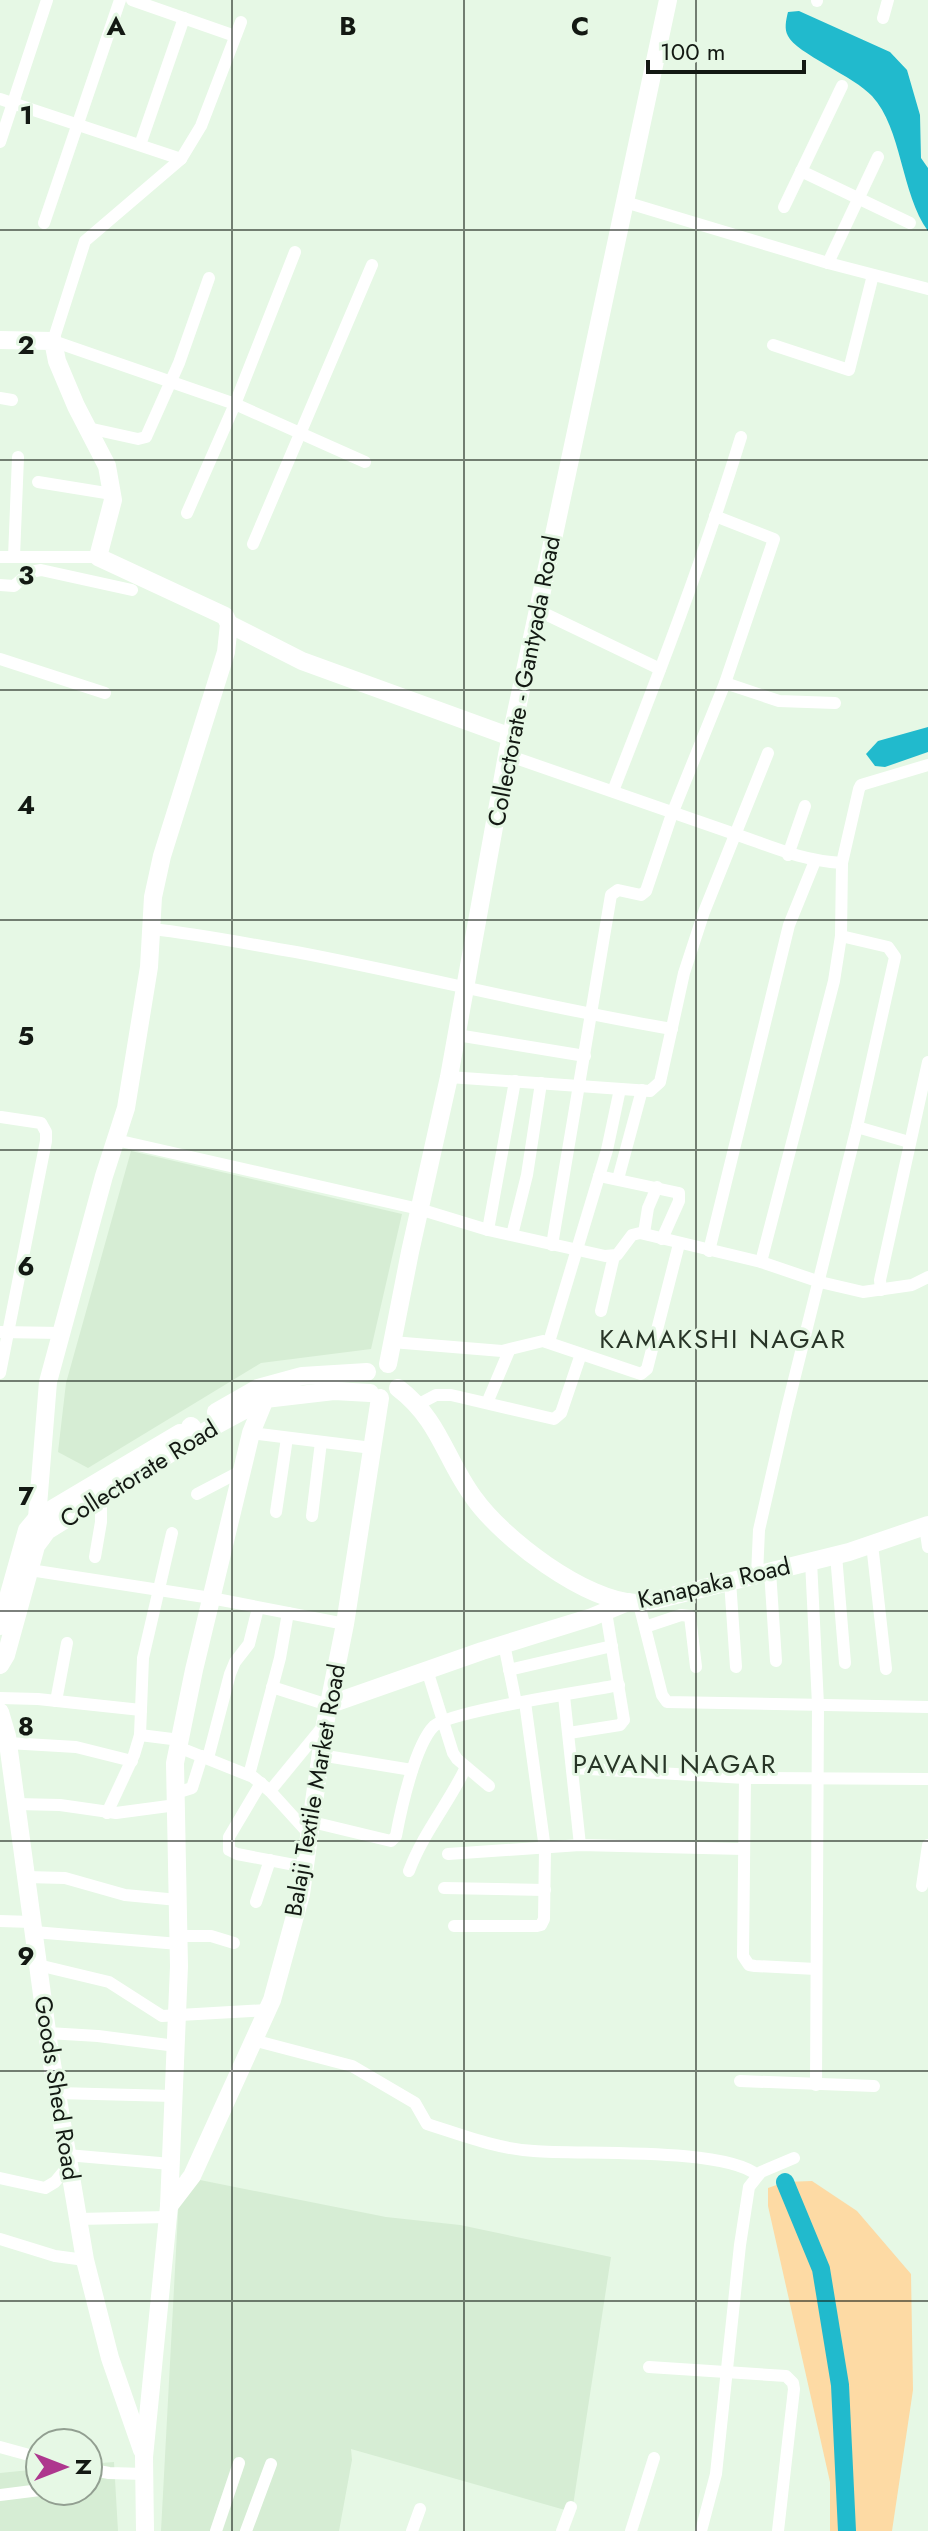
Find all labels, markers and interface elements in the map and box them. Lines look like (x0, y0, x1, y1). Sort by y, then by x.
text: A (105, 7, 126, 45)
text: B (339, 7, 357, 45)
text: C (571, 7, 589, 45)
scale bar (648, 24, 804, 74)
text: 100 m (660, 34, 726, 69)
text: 1 (19, 96, 33, 134)
text: 2 (17, 326, 35, 364)
street label: Collectorate - Gantyada Road (478, 533, 569, 829)
text: 3 (18, 556, 34, 594)
text: 4 (17, 786, 35, 824)
text: 5 (18, 1017, 34, 1055)
text: 6 (17, 1247, 35, 1285)
district label: KAMAKSHI NAGAR (599, 1320, 847, 1358)
street label: Collectorate Road (53, 1411, 224, 1536)
text: 7 (18, 1477, 34, 1515)
street label: Kanapaka Road (634, 1548, 794, 1617)
street label: Balaji Textile Market Road (275, 1661, 354, 1919)
text: 8 (18, 1707, 34, 1745)
district label: PAVANI NAGAR (573, 1745, 777, 1783)
text: 9 (17, 1937, 35, 1975)
street label: Goods Shed Road (26, 1993, 89, 2183)
north arrow (24, 2427, 104, 2507)
text: N (68, 2458, 100, 2476)

